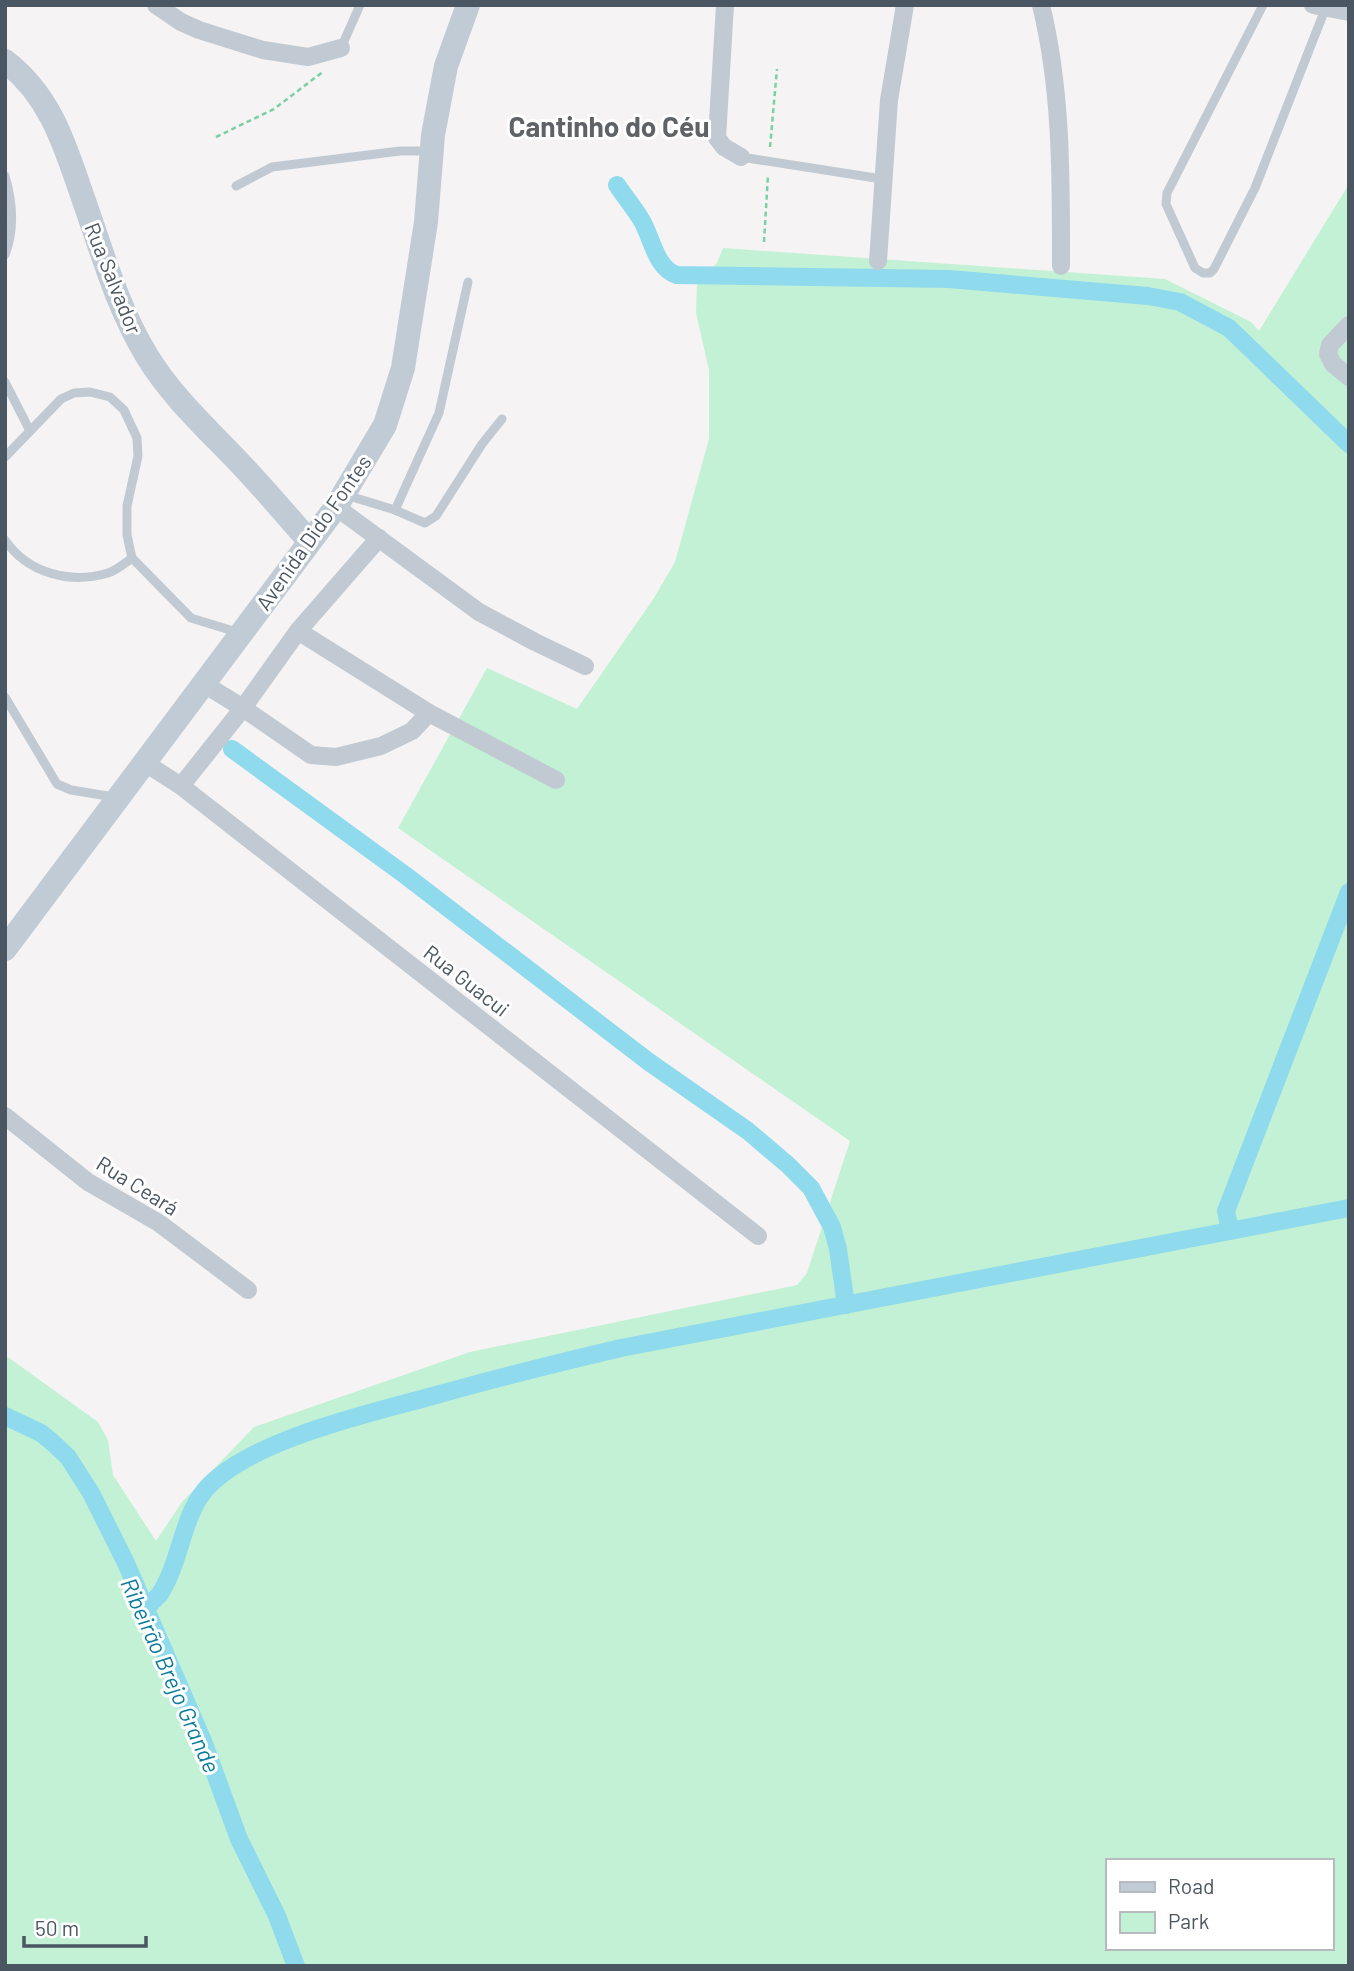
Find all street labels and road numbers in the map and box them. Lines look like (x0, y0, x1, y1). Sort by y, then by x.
street label: Rua Salvador (80, 219, 148, 338)
street label: Avenida Dido Fontes (250, 450, 376, 614)
street label: Rua Guacui (419, 939, 515, 1021)
street label: Rua Ceará (92, 1150, 184, 1220)

